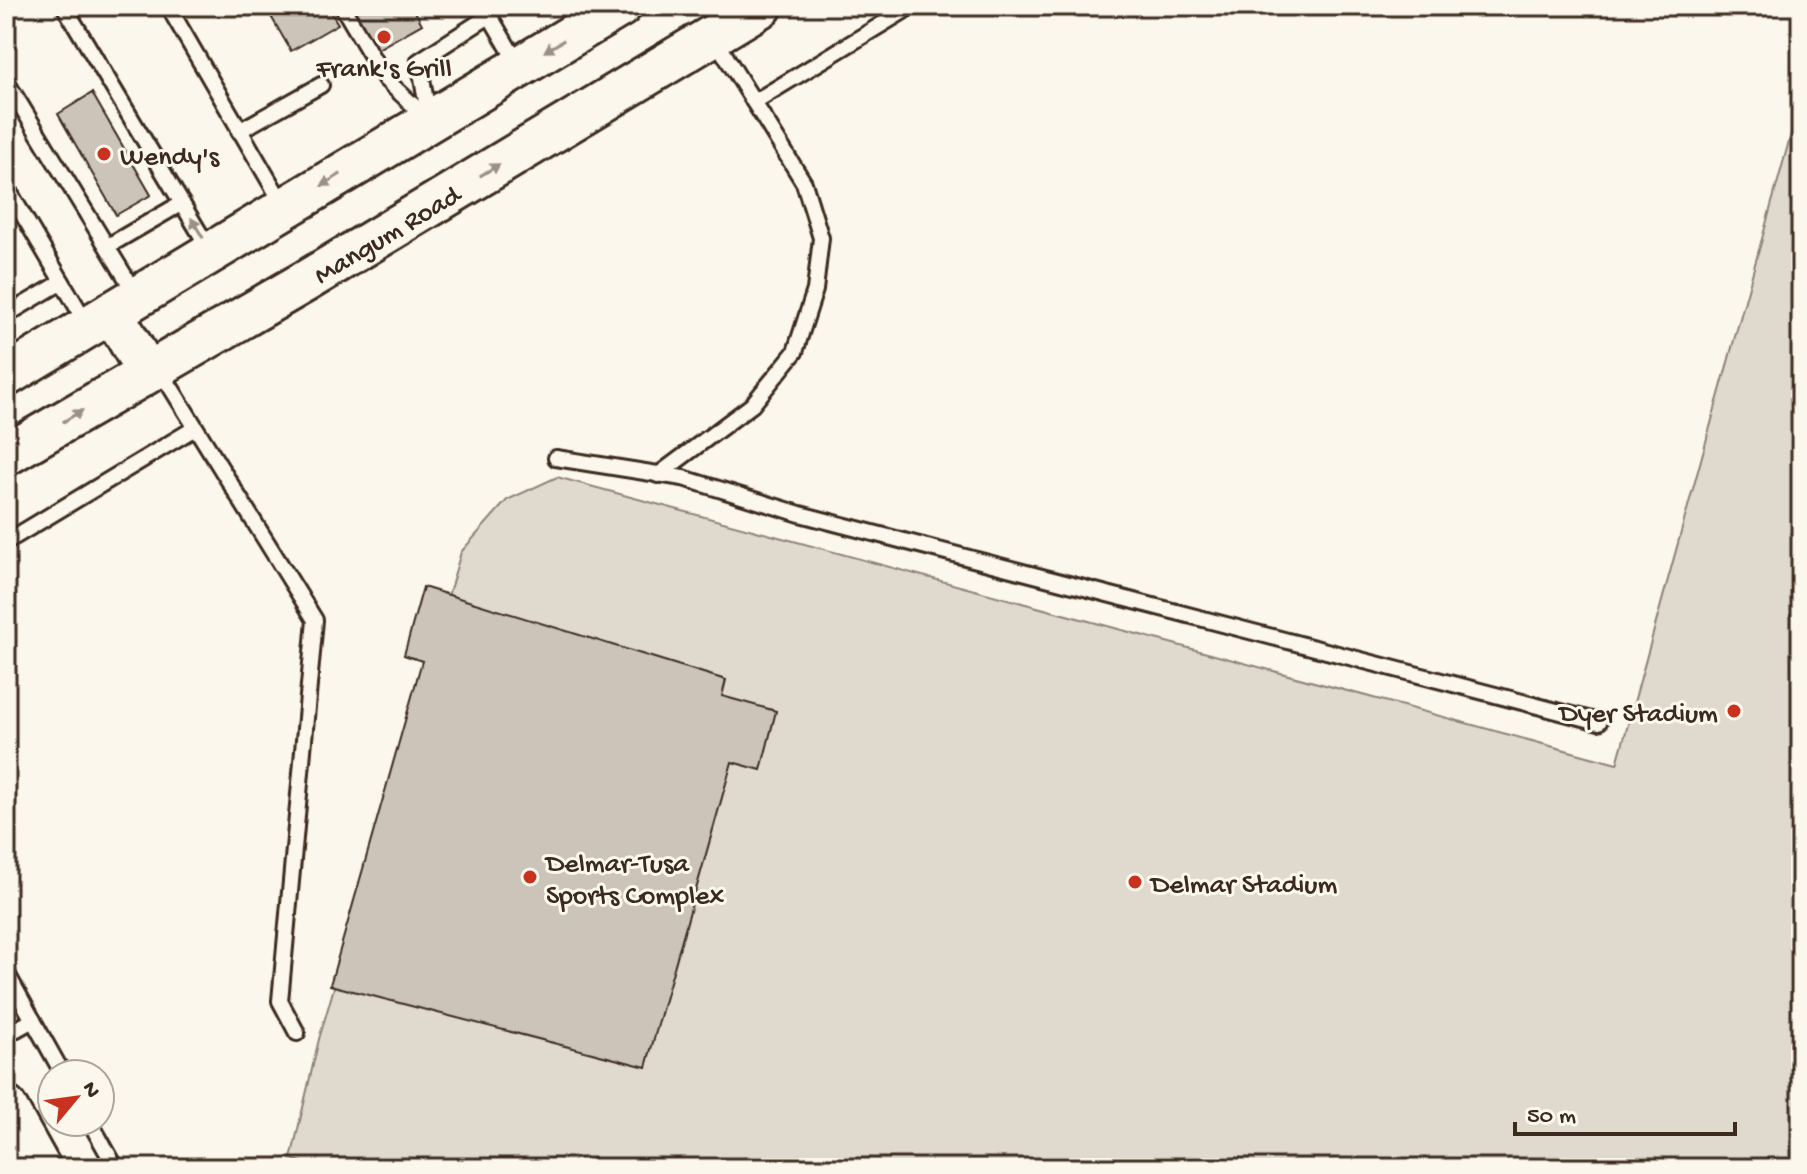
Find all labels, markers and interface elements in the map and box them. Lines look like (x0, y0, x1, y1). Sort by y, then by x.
marker: Frank's Grill (375, 28, 393, 46)
one-way arrow (543, 39, 565, 53)
place label: Frank's Grill (315, 54, 452, 87)
place label: Wendy's (120, 142, 220, 175)
marker: Wendy's (95, 145, 113, 163)
one-way arrow (479, 163, 501, 177)
one-way arrow (320, 172, 342, 186)
street label: Mangum Road (309, 179, 470, 293)
one-way arrow (190, 217, 204, 239)
one-way arrow (62, 409, 84, 423)
place label: Dyer Stadium (1558, 699, 1718, 732)
marker: Dyer Stadium (1725, 702, 1743, 720)
place label: Delmar-Tusa Sports Complex (544, 849, 725, 914)
marker: Delmar-Tusa Sports Complex (521, 868, 539, 886)
place label: Delmar Stadium (1149, 870, 1337, 903)
marker: Delmar Stadium (1126, 873, 1144, 891)
north arrow (36, 1058, 116, 1138)
text: N (75, 1078, 105, 1103)
scale bar (1515, 1086, 1735, 1136)
text: 50 m (1527, 1103, 1576, 1132)

